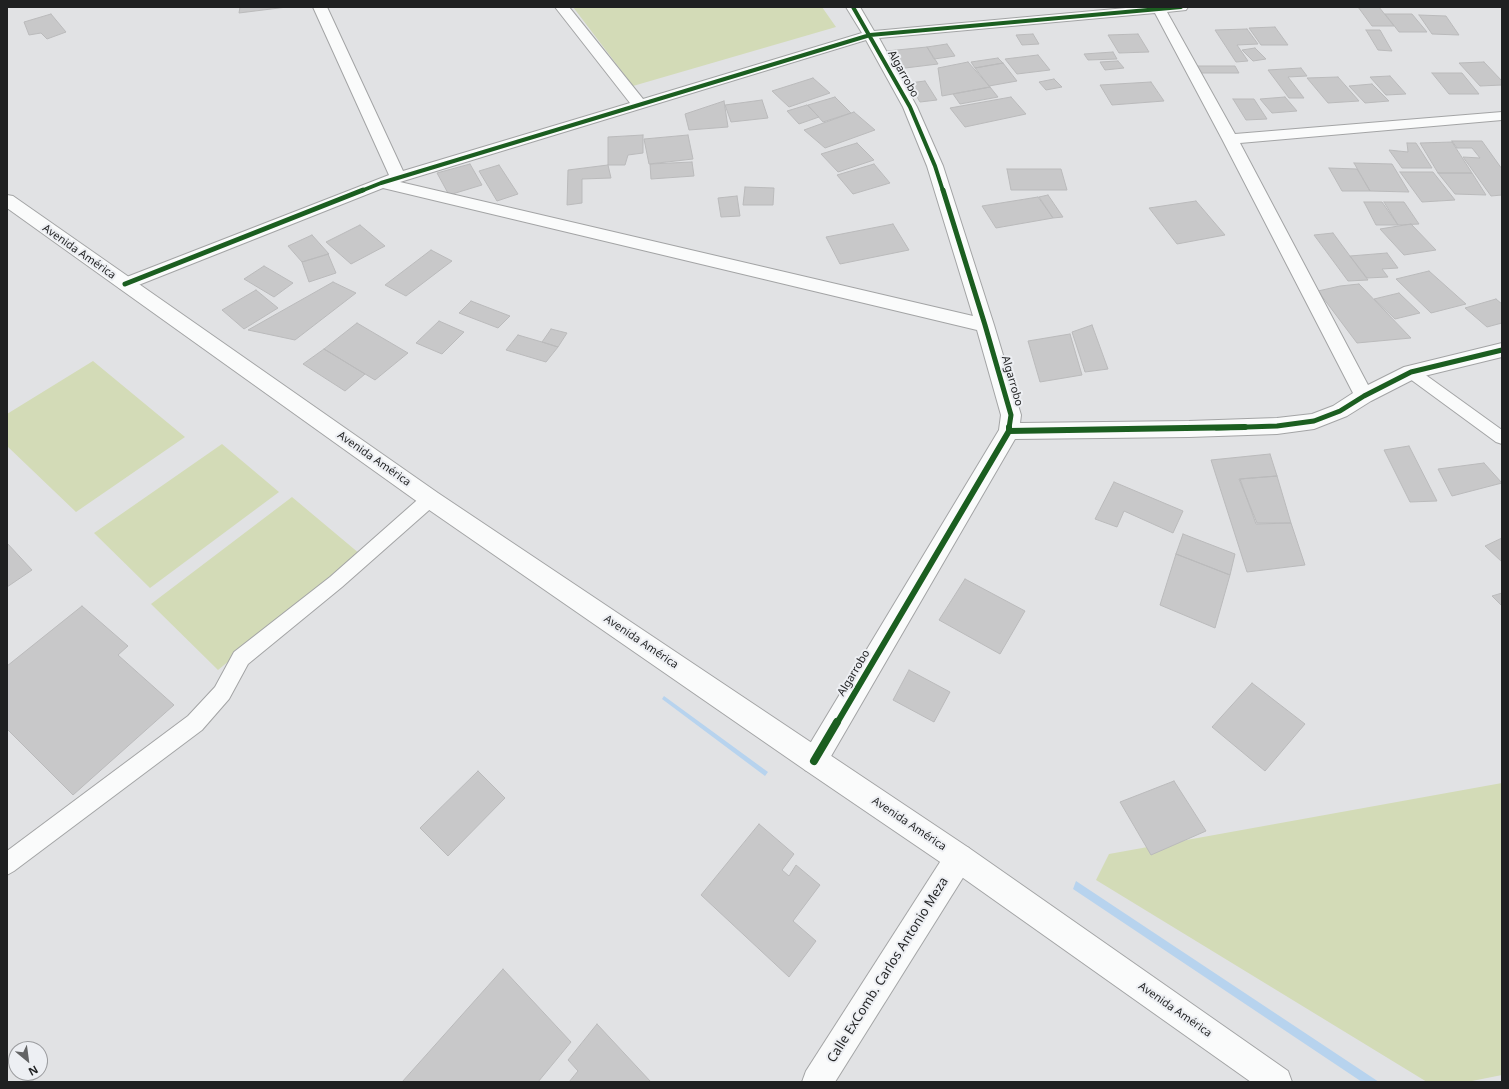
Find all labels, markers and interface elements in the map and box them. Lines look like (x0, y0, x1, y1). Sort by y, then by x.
street label: Algarrobo (885, 48, 921, 100)
street label: Avenida América (40, 222, 118, 282)
street label: Algarrobo (999, 354, 1025, 408)
street label: Avenida América (335, 429, 413, 489)
street label: Avenida América (601, 612, 681, 672)
street label: Algarrobo (835, 647, 873, 699)
street label: Avenida América (869, 794, 949, 854)
street label: Calle ExComb. Carlos Antonio Meza (824, 874, 952, 1066)
street label: Avenida América (1136, 980, 1214, 1040)
north arrow (8, 1041, 48, 1081)
text: N (26, 1062, 41, 1080)

